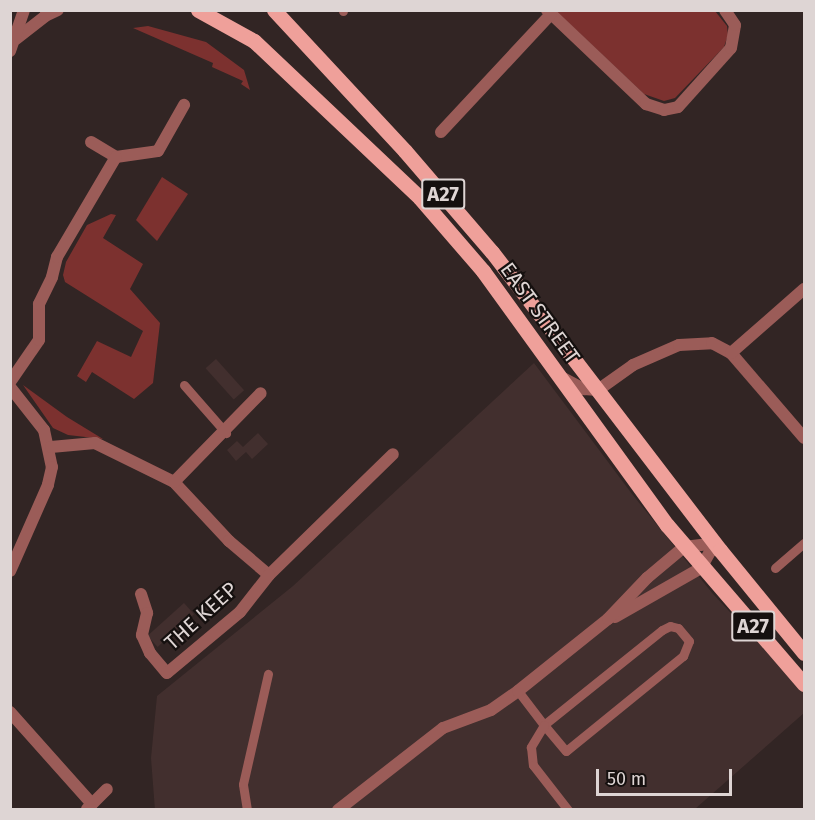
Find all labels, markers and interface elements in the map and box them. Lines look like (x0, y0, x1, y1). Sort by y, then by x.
road number: A27 (420, 177, 466, 211)
street label: EAST STREET (495, 258, 585, 368)
street label: THE KEEP (160, 577, 242, 655)
road number: A27 (730, 609, 776, 643)
scale bar (599, 757, 736, 795)
text: 50 m (607, 768, 646, 790)

